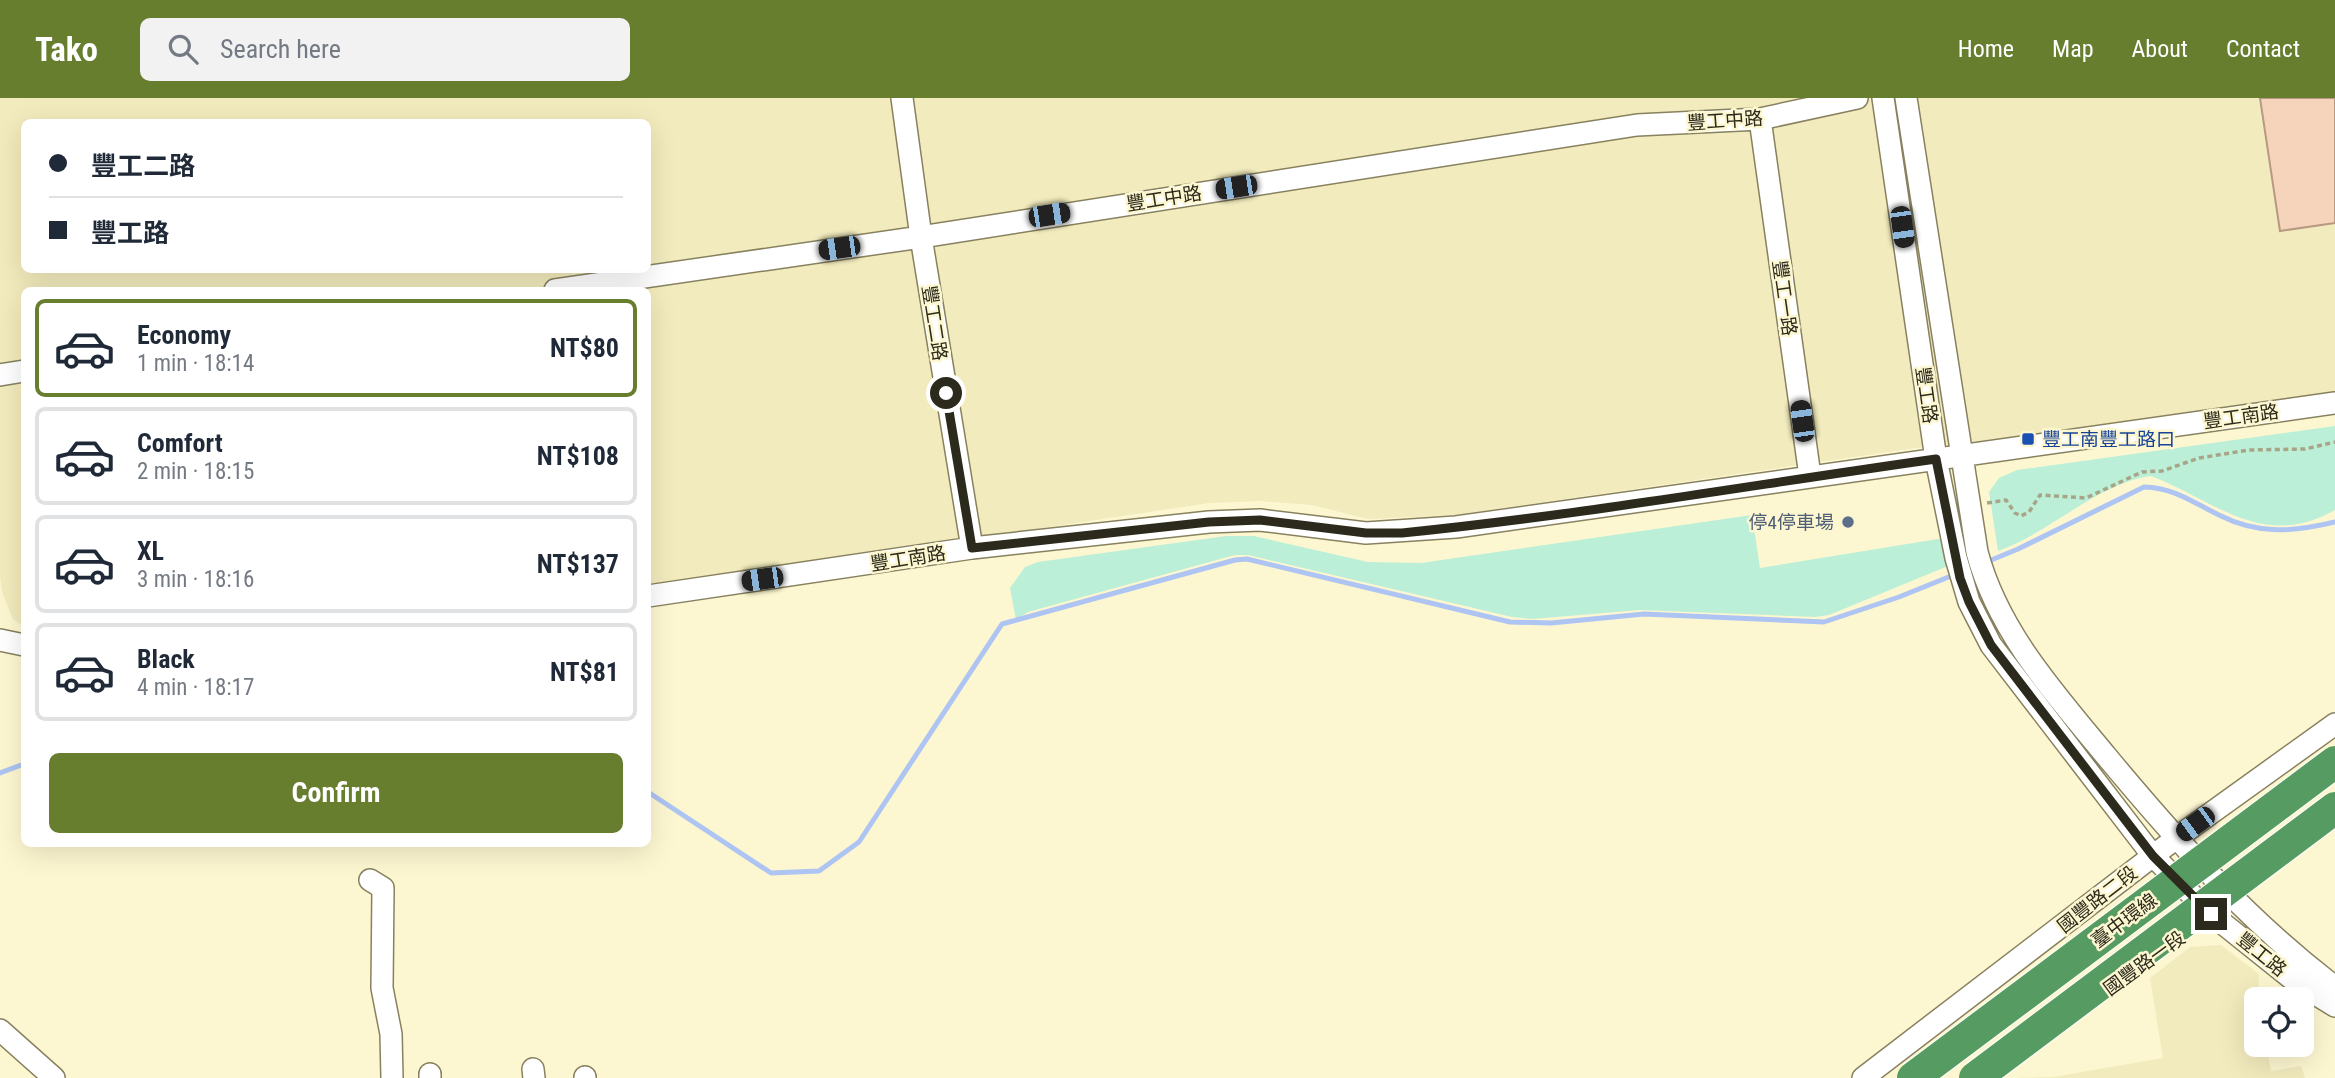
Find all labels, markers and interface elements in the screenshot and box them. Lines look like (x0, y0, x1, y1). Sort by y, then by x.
search box (140, 18, 630, 81)
text: Tako (35, 30, 98, 69)
icon: search (164, 30, 202, 68)
text: Search here (220, 34, 341, 64)
text: Home (1958, 35, 2014, 63)
text: Map (2052, 35, 2094, 63)
text: About (2132, 35, 2188, 63)
text: Contact (2226, 35, 2300, 63)
street label: 豐工中路 (1686, 106, 1764, 135)
text: 豐工二路 (91, 151, 195, 181)
car (1214, 173, 1259, 201)
street label: 豐工中路 (1125, 181, 1203, 216)
car (1027, 201, 1072, 229)
car (1889, 205, 1916, 249)
text: 豐工路 (91, 218, 169, 248)
car (817, 235, 862, 261)
street label: 豐工一路 (1768, 259, 1801, 337)
street label: 豐工二路 (917, 284, 952, 362)
icon: car (53, 317, 116, 380)
text: Economy (137, 320, 231, 350)
text: NT$80 (550, 333, 619, 363)
text: 1 min · 18:14 (137, 350, 254, 377)
street label: 豐工路 (1911, 365, 1942, 425)
route start (930, 377, 962, 409)
car (1789, 399, 1816, 443)
street label: 豐工南路 (2202, 400, 2280, 433)
icon: car (53, 425, 116, 488)
text: Comfort (137, 428, 223, 458)
place label: 豐工南豐工路口 (2042, 428, 2175, 451)
marker: 豐工南豐工路口 (2020, 431, 2036, 447)
text: NT$108 (537, 441, 619, 471)
text: 2 min · 18:15 (137, 458, 254, 485)
place label: 停4停車場 (1749, 511, 1834, 534)
marker: 停4停車場 (1840, 514, 1856, 530)
icon: car (53, 533, 116, 596)
text: XL (137, 536, 164, 566)
street label: 豐工南路 (869, 541, 947, 576)
text: NT$137 (537, 549, 619, 579)
text: 3 min · 18:16 (137, 566, 254, 593)
car (740, 566, 785, 592)
icon: car (53, 641, 116, 704)
text: Black (137, 644, 195, 674)
text: NT$81 (550, 657, 619, 687)
text: 4 min · 18:17 (137, 674, 254, 701)
button: Confirm (49, 753, 623, 833)
car (2172, 803, 2219, 845)
street label: 國豐路二段 (2053, 861, 2142, 938)
street label: 臺中環線 (2087, 888, 2162, 952)
route end (2195, 898, 2227, 930)
street label: 國豐路一段 (2099, 926, 2189, 1001)
street label: 豐工路 (2232, 928, 2291, 981)
map controls (2244, 987, 2314, 1057)
button: locate (2244, 987, 2314, 1057)

